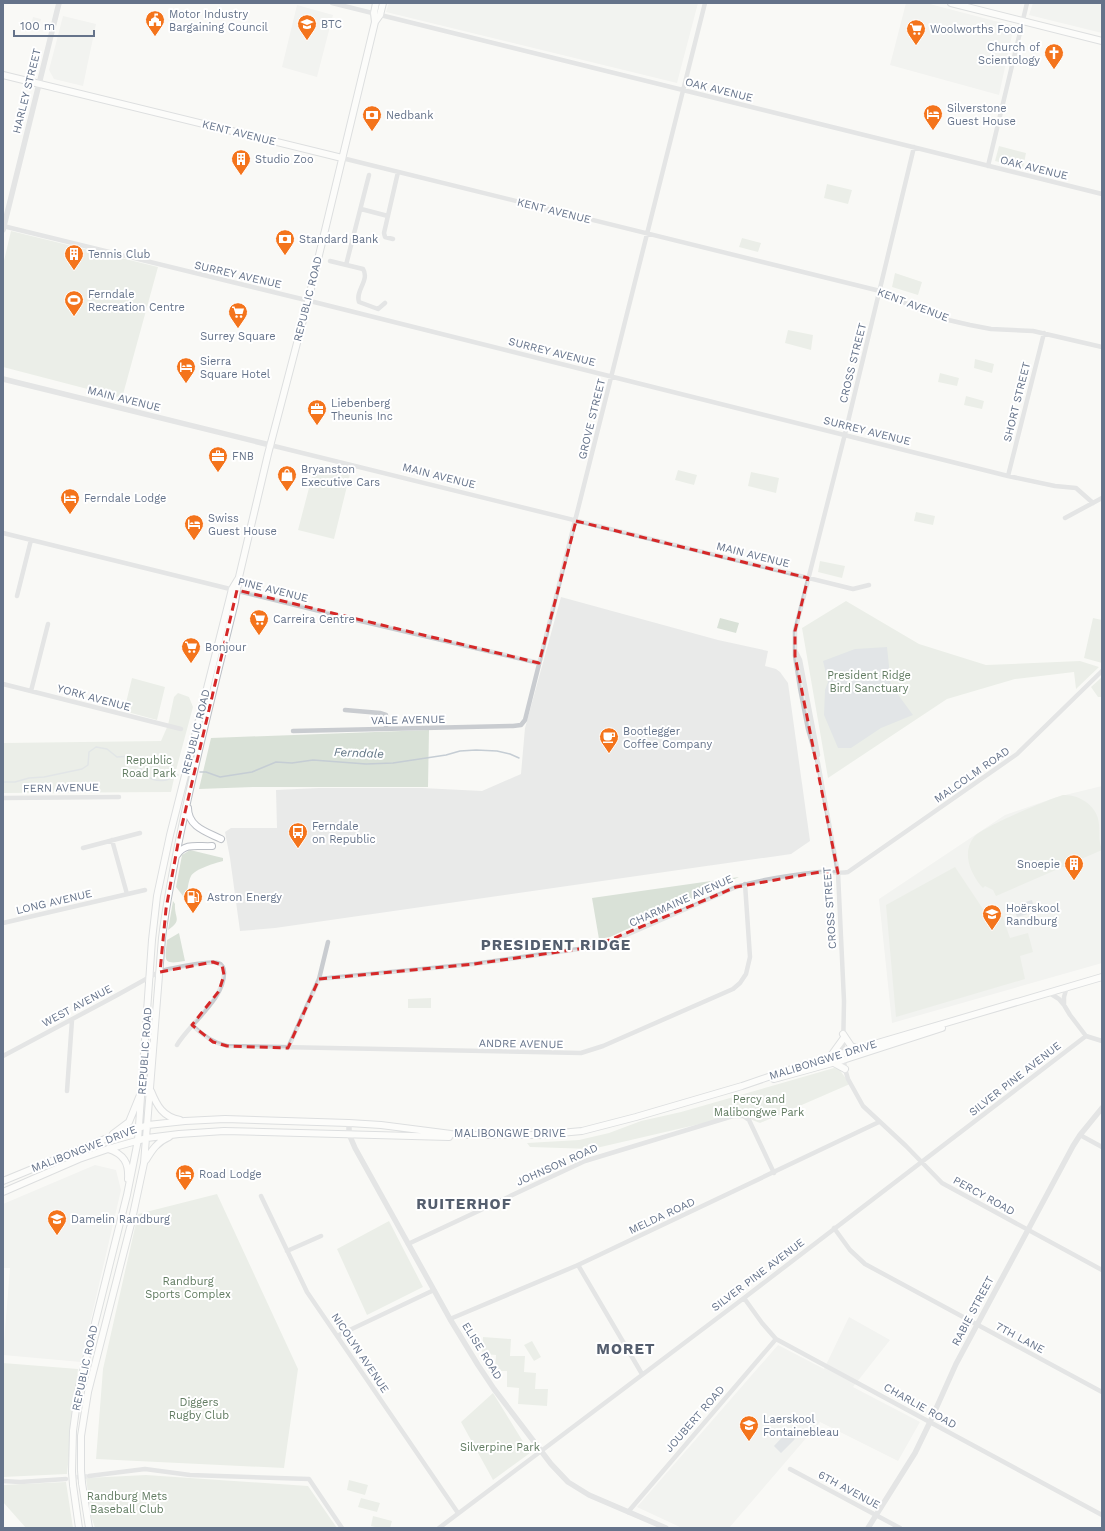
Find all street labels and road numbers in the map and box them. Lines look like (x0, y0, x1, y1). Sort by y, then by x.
street label: HARLEY STREET (10, 47, 44, 135)
street label: OAK AVENUE (684, 75, 754, 105)
street label: KENT AVENUE (201, 118, 277, 148)
street label: OAK AVENUE (999, 153, 1069, 183)
street label: KENT AVENUE (516, 196, 592, 226)
street label: REPUBLIC ROAD (291, 255, 325, 343)
street label: SURREY AVENUE (193, 259, 283, 291)
street label: KENT AVENUE (875, 285, 951, 325)
street label: CROSS STREET (837, 321, 869, 404)
street label: SURREY AVENUE (507, 335, 597, 369)
street label: SHORT STREET (1001, 360, 1033, 443)
street label: GROVE STREET (576, 377, 608, 461)
street label: MAIN AVENUE (86, 384, 162, 414)
street label: SURREY AVENUE (822, 414, 912, 448)
street label: MAIN AVENUE (401, 461, 477, 491)
street label: MAIN AVENUE (715, 540, 791, 570)
street label: PINE AVENUE (236, 575, 310, 605)
street label: YORK AVENUE (56, 682, 132, 714)
street label: REPUBLIC ROAD (179, 688, 213, 776)
street label: VALE AVENUE (371, 713, 445, 727)
street label: MALCOLM ROAD (932, 744, 1012, 806)
street label: FERN AVENUE (23, 781, 99, 795)
street label: CROSS STREET (821, 866, 839, 949)
street label: CHARMAINE AVENUE (627, 872, 735, 930)
street label: LONG AVENUE (15, 887, 93, 917)
street label: WEST AVENUE (40, 982, 114, 1030)
street label: REPUBLIC ROAD (135, 1007, 155, 1095)
street label: ANDRE AVENUE (479, 1037, 563, 1051)
street label: MALIBONGWE DRIVE (768, 1037, 878, 1083)
street label: SILVER PINE AVENUE (966, 1039, 1064, 1119)
street label: MALIBONGWE DRIVE (29, 1123, 139, 1175)
street label: MALIBONGWE DRIVE (454, 1127, 566, 1140)
street label: JOHNSON ROAD (514, 1141, 600, 1189)
street label: PERCY ROAD (951, 1174, 1017, 1218)
street label: MELDA ROAD (627, 1195, 697, 1237)
street label: SILVER PINE AVENUE (709, 1236, 807, 1314)
street label: RABIE STREET (949, 1274, 997, 1348)
street label: NICOLYN AVENUE (328, 1311, 392, 1395)
street label: ELISE ROAD (459, 1320, 505, 1382)
street label: 7TH LANE (993, 1320, 1047, 1356)
street label: REPUBLIC ROAD (70, 1324, 100, 1412)
street label: CHARLIE ROAD (881, 1381, 959, 1431)
street label: JOUBERT ROAD (663, 1383, 728, 1455)
street label: 6TH AVENUE (816, 1468, 882, 1512)

